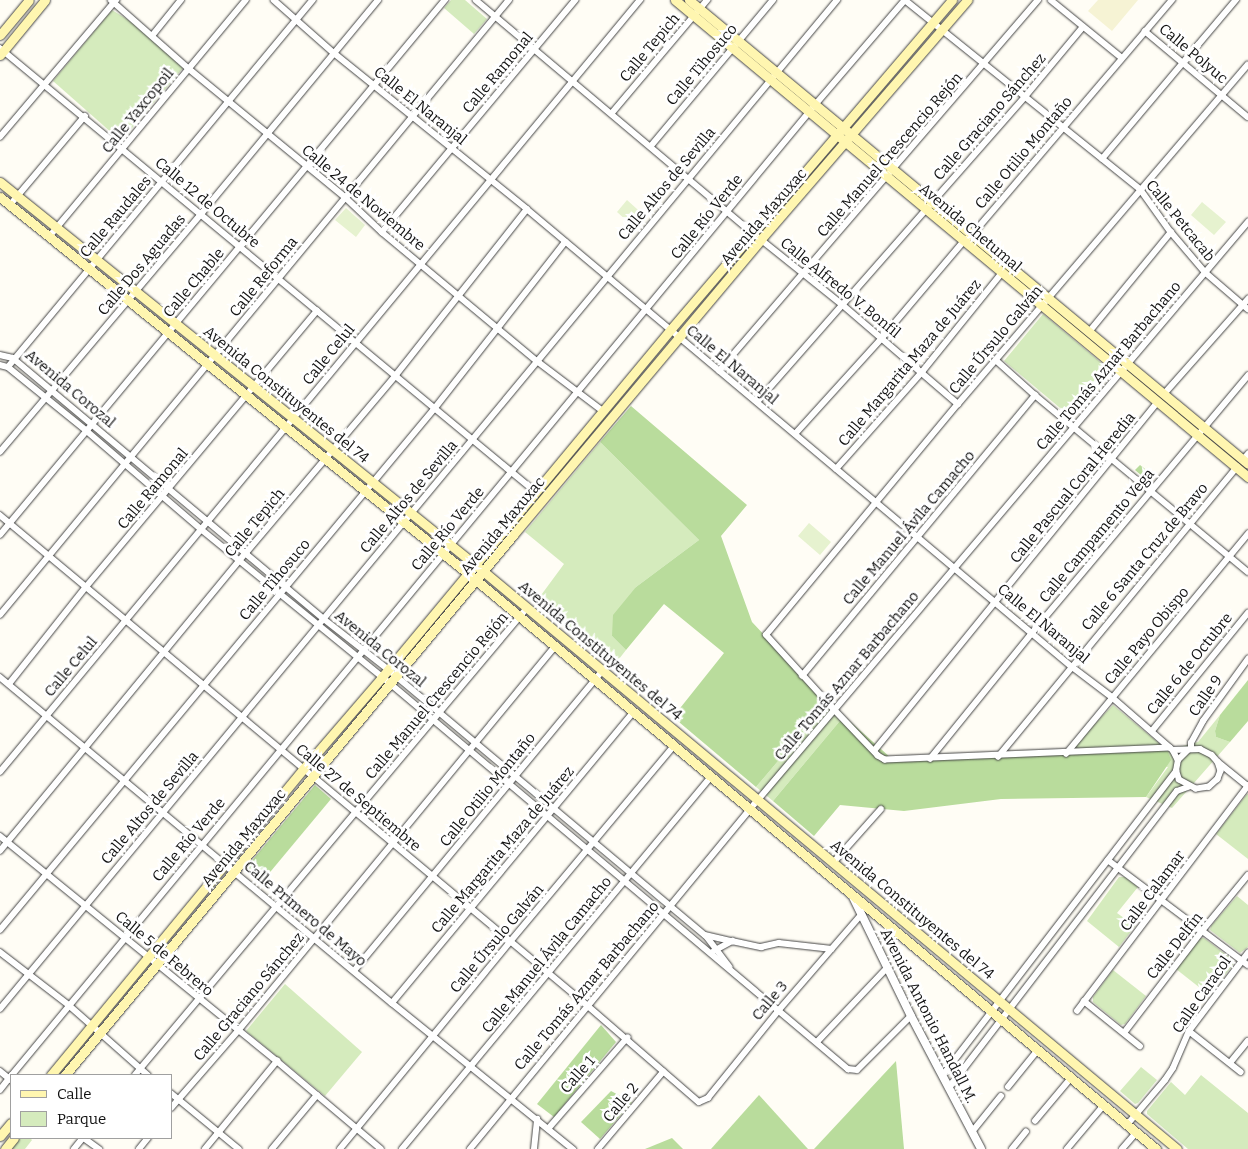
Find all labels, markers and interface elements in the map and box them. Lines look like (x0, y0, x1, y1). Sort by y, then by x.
street label: Calle Tepich (616, 10, 684, 86)
street label: Calle Polyuc (1155, 20, 1231, 88)
street label: Calle Tihosuco (663, 21, 741, 109)
street label: Calle Ramonal (459, 29, 537, 117)
street label: Calle Graciano Sánchez (930, 50, 1050, 184)
street label: Calle El Naranjal (370, 63, 470, 149)
street label: Calle Yaxcopoil (98, 65, 178, 157)
street label: Calle Manuel Crescencio Rejón (814, 69, 966, 241)
street label: Calle Otilio Montaño (972, 93, 1076, 213)
street label: Calle Altos de Sevilla (614, 124, 720, 244)
street label: Calle 24 de Noviembre (298, 141, 428, 255)
street label: Calle 12 de Octubre (151, 154, 263, 252)
street label: Avenida Maxuxac (717, 165, 811, 269)
street label: Calle Río Verde (667, 171, 747, 263)
street label: Calle Raudales (77, 172, 155, 262)
street label: Calle Petcacab (1142, 177, 1218, 265)
street label: Avenida Chetumal (915, 180, 1025, 276)
street label: Calle Dos Aguadas (94, 211, 190, 319)
street label: Calle Reforma (226, 233, 302, 321)
street label: Calle Alfredo V. Bonfil (776, 234, 904, 342)
street label: Calle Chable (160, 245, 228, 321)
street label: Calle Margarita Maza de Juárez (835, 276, 985, 450)
street label: Calle Tomás Aznar Barbachano (1033, 278, 1185, 454)
street label: Calle Úrsulo Galván (945, 282, 1047, 398)
street label: Calle Celul (299, 321, 359, 389)
street label: Calle El Naranjal (682, 321, 782, 409)
street label: Avenida Constituyentes del 74 (200, 323, 372, 467)
street label: Avenida Corozal (21, 346, 119, 432)
street label: Calle Pascual Coral Heredia (1007, 409, 1139, 567)
street label: Calle Altos de Sevilla (356, 437, 462, 557)
street label: Calle Ramonal (114, 445, 192, 533)
street label: Calle Manuel Ávila Camacho (839, 447, 979, 609)
street label: Calle Campamento Vega (1036, 465, 1158, 607)
street label: Avenida Maxuxac (457, 473, 549, 579)
street label: Calle 6 Santa Cruz de Bravo (1078, 480, 1212, 634)
street label: Calle Río Verde (408, 483, 488, 575)
street label: Calle Tepich (221, 485, 289, 561)
street label: Calle Tihosuco (236, 536, 314, 624)
street label: Avenida Constituyentes del 74 (515, 577, 685, 725)
street label: Calle El Naranjal (993, 580, 1093, 668)
street label: Calle Payo Obispo (1101, 584, 1193, 688)
street label: Calle Tomás Aznar Barbachano (771, 588, 923, 764)
street label: Avenida Corozal (331, 607, 429, 691)
street label: Calle Manuel Crescencio Rejón (362, 609, 512, 783)
street label: Calle 6 de Octubre (1143, 609, 1237, 719)
street label: Calle Celul (41, 633, 101, 701)
street label: Calle 9 (1185, 672, 1227, 720)
street label: Calle Otilio Montaño (436, 729, 540, 851)
street label: Calle 27 de Septiembre (292, 740, 424, 856)
street label: Calle Altos de Sevilla (97, 748, 203, 868)
street label: Calle Margarita Maza de Juárez (428, 763, 578, 937)
street label: Avenida Maxuxac (198, 785, 290, 891)
street label: Calle Río Verde (149, 794, 229, 886)
street label: Avenida Constituyentes del 74 (827, 836, 997, 984)
street label: Calle Calamar (1117, 847, 1189, 935)
street label: Calle Primero de Mayo (240, 857, 370, 971)
street label: Calle Manuel Ávila Camacho (478, 873, 616, 1037)
street label: Calle Úrsulo Galván (446, 881, 548, 997)
street label: Calle Tomás Aznar Barbachano (511, 898, 663, 1074)
street label: Calle 5 de Febrero (111, 908, 217, 1000)
street label: Calle Delfín (1143, 909, 1207, 983)
street label: Avenida Antonio Handall M. (876, 926, 980, 1106)
street label: Calle Graciano Sánchez (190, 929, 308, 1065)
street label: Calle Caracol (1169, 953, 1235, 1037)
street label: Calle 3 (748, 978, 792, 1024)
street label: Calle 1 (557, 1053, 599, 1097)
legend (10, 1074, 172, 1139)
street label: Calle 2 (599, 1080, 643, 1126)
text: Calle (57, 1085, 91, 1103)
text: Parque (57, 1110, 106, 1128)

